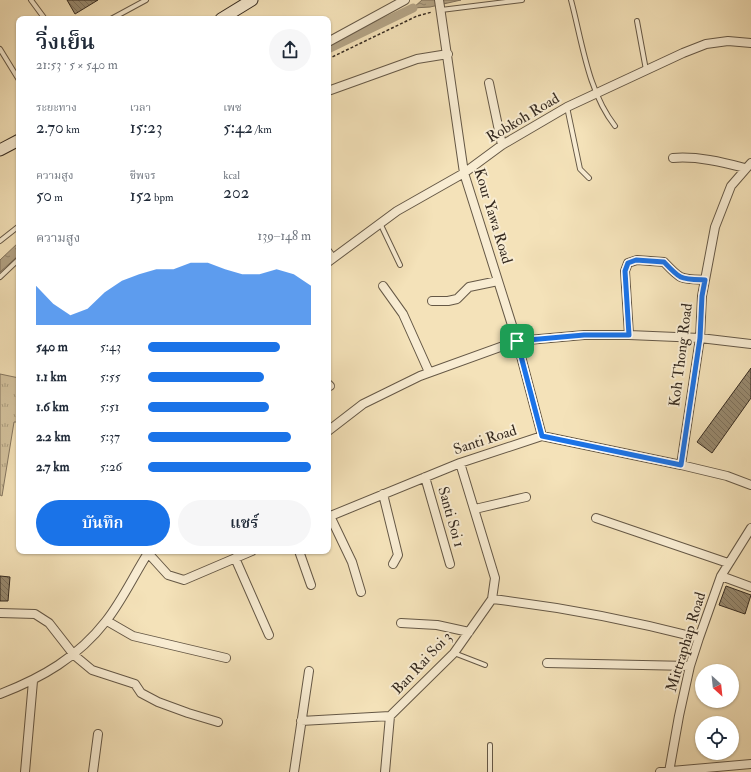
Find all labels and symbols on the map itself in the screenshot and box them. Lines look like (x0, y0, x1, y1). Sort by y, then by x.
street label: Robkoh Road (483, 89, 563, 147)
street label: Kour Yawa Road (469, 166, 517, 267)
street label: Koh Thong Road (665, 301, 697, 408)
pin (500, 324, 534, 358)
street label: Santi Road (451, 421, 520, 459)
street label: Santi Soi 1 (433, 484, 469, 550)
street label: Mittraphap Road (662, 589, 711, 695)
street label: Ban Rai Soi 3 (388, 627, 456, 699)
north arrow (695, 664, 739, 708)

